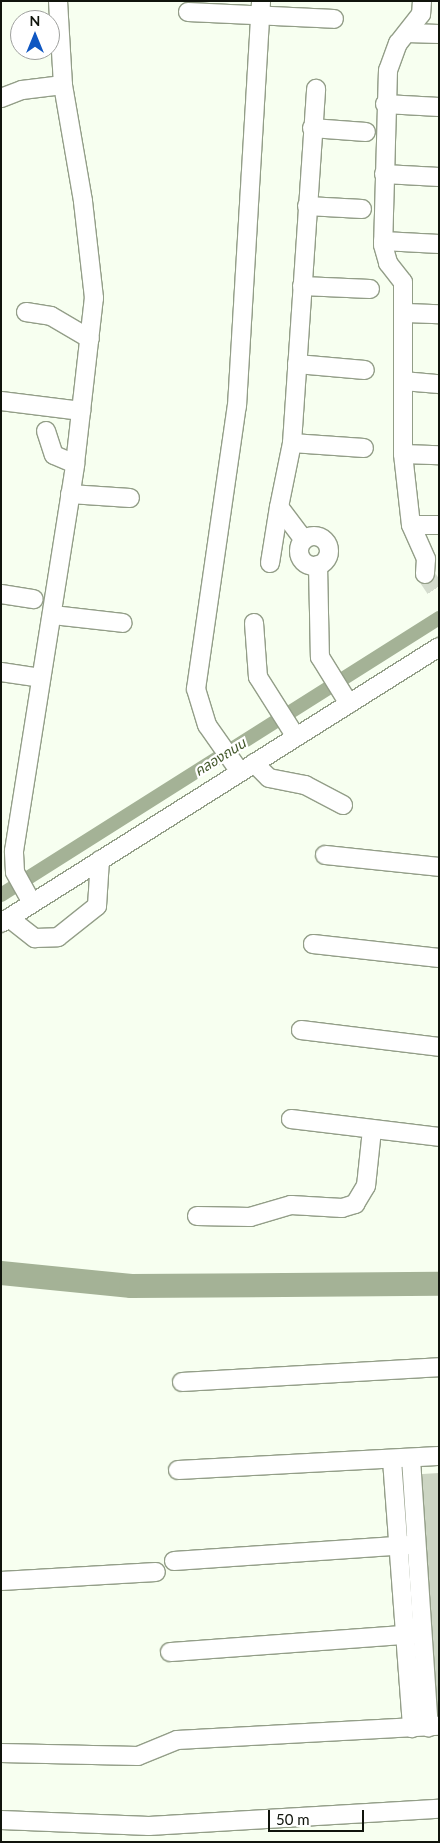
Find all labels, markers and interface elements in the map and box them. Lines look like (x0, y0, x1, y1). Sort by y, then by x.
north arrow (10, 10, 60, 60)
text: N (30, 12, 40, 29)
water label: คลองถนน (191, 735, 249, 779)
scale bar (270, 1800, 366, 1832)
text: 50 m (276, 1810, 310, 1828)

